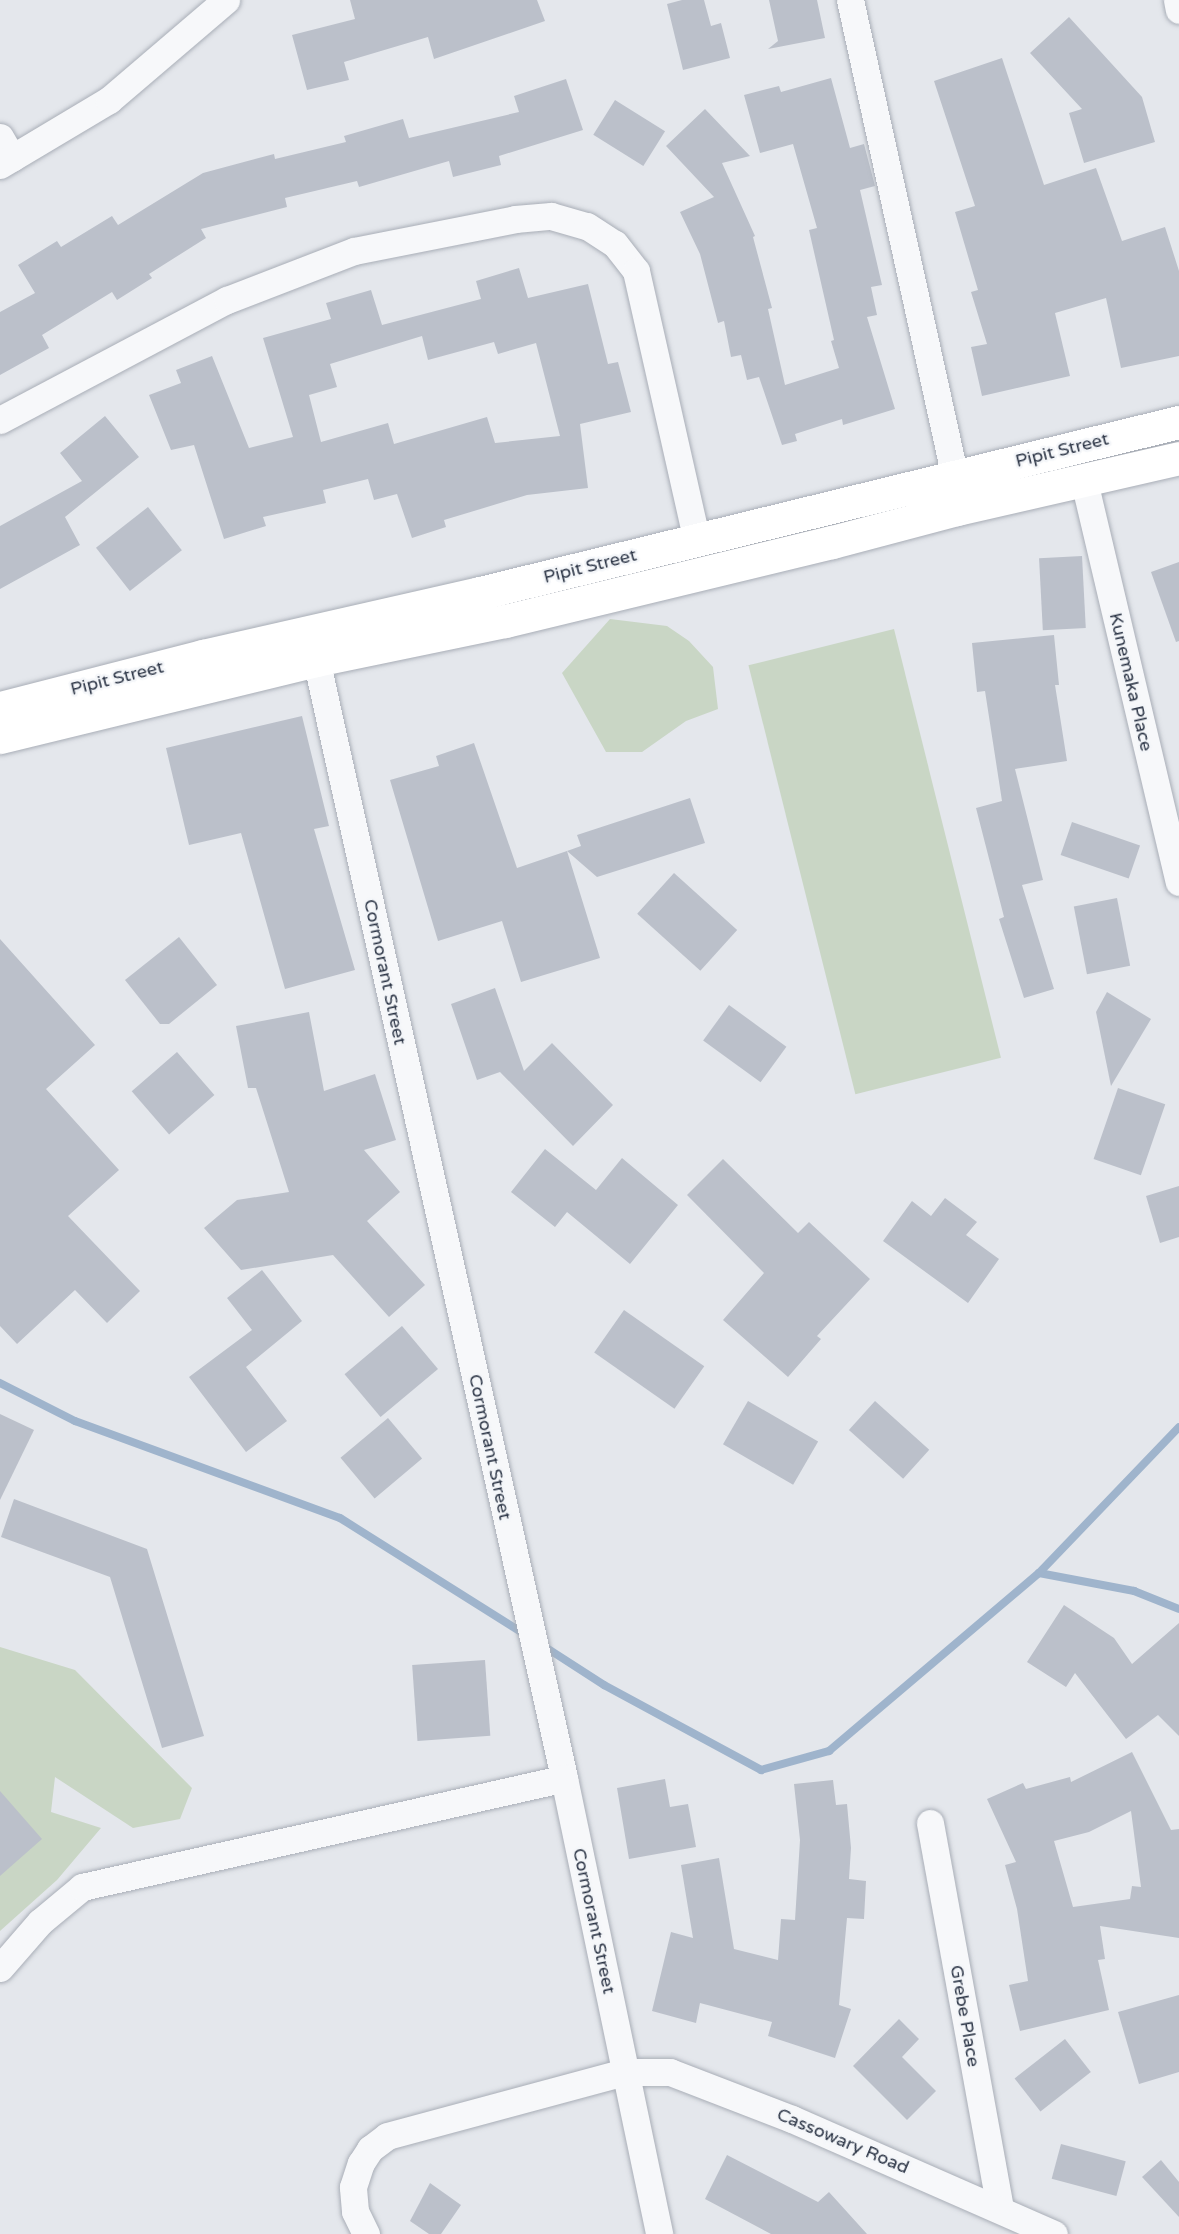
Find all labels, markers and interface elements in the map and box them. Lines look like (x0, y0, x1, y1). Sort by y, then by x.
street label: Pipit Street (1013, 428, 1111, 472)
street label: Pipit Street (541, 544, 639, 588)
street label: Kunemaka Place (1105, 611, 1157, 753)
street label: Pipit Street (68, 656, 166, 700)
street label: Cormorant Street (359, 897, 411, 1047)
street label: Cormorant Street (464, 1372, 516, 1522)
street label: Cormorant Street (568, 1846, 620, 1996)
street label: Grebe Place (945, 1963, 985, 2069)
street label: Cassowary Road (774, 2103, 912, 2179)

